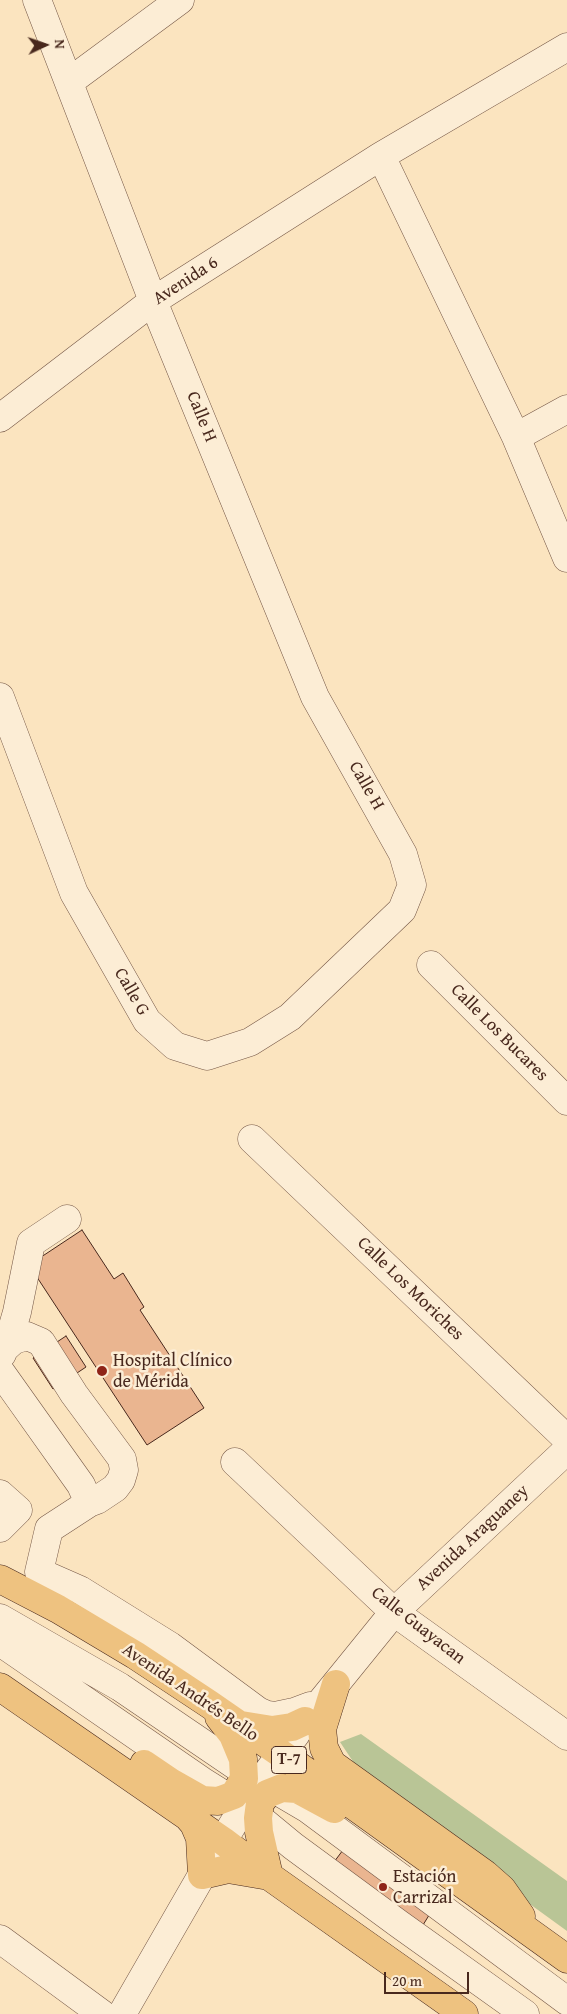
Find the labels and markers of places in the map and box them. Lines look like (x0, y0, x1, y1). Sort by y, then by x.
place label: Hospital Clínico de Mérida (113, 1350, 232, 1392)
marker: Hospital Clínico de Mérida (95, 1364, 109, 1378)
place label: Estación Carrizal (393, 1866, 456, 1908)
marker: Estación Carrizal (377, 1881, 389, 1893)

